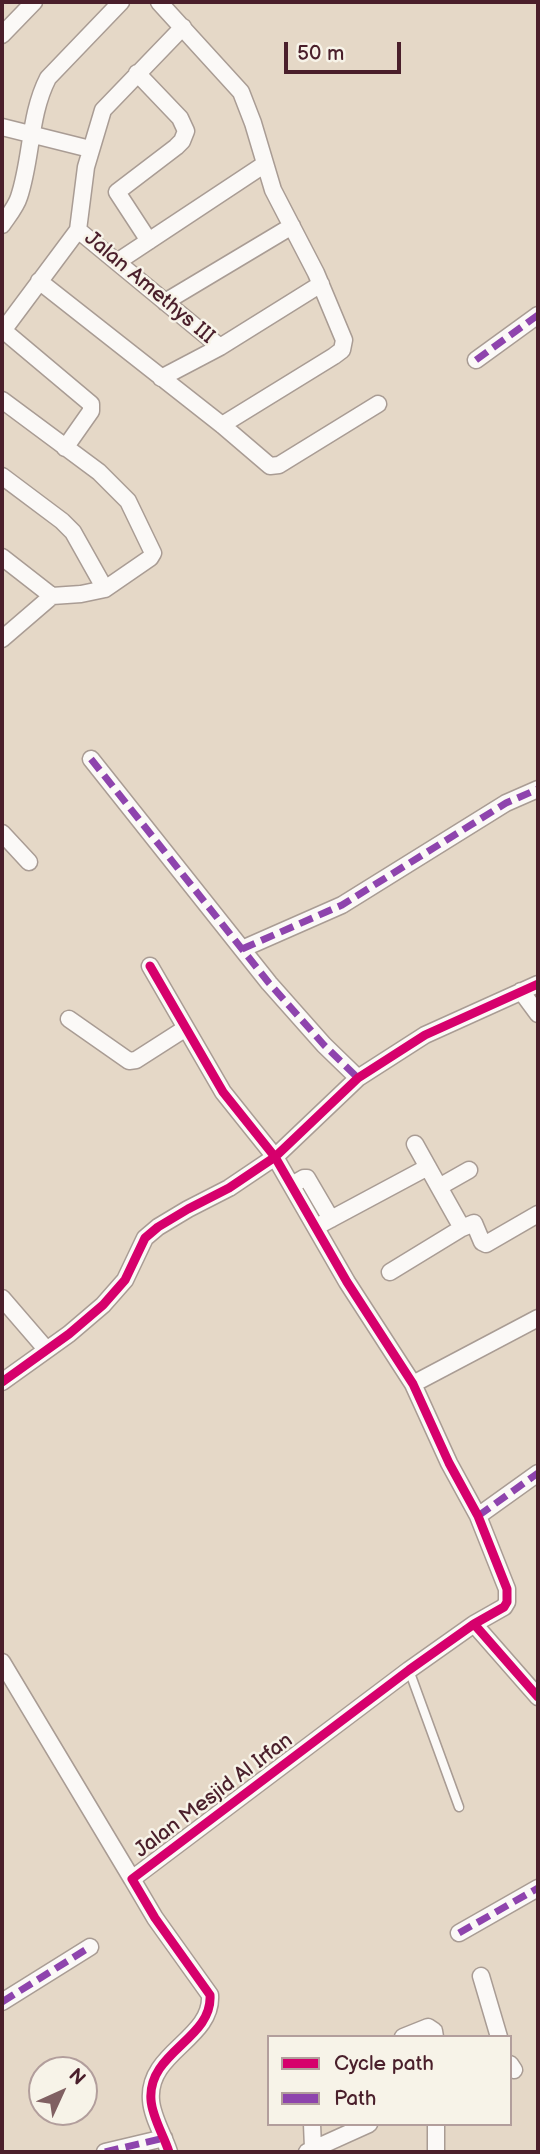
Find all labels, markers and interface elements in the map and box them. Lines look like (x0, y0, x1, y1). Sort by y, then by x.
scale bar (288, 28, 405, 72)
text: 50 m (297, 41, 344, 66)
street label: Jalan Amethys III (79, 226, 219, 350)
street label: Jalan Mesjid Al Irfan (130, 1728, 298, 1864)
legend (267, 2035, 512, 2126)
text: Cycle path (334, 2051, 434, 2076)
north arrow (28, 2056, 98, 2126)
text: N (64, 2064, 90, 2090)
text: Path (334, 2086, 376, 2111)

